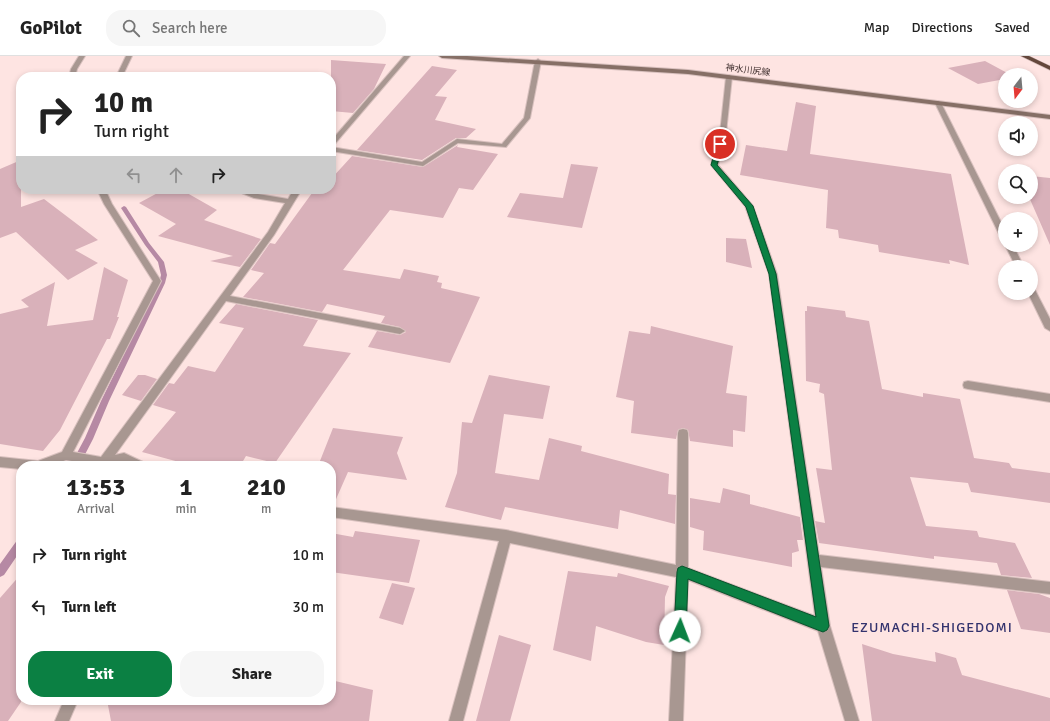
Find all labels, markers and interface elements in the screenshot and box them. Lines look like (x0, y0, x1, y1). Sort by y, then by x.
search box (106, 10, 386, 46)
text: GoPilot (20, 16, 82, 40)
icon: search (120, 17, 142, 39)
text: Search here (152, 19, 228, 37)
text: Map (864, 19, 890, 36)
text: Directions (912, 19, 973, 36)
text: Saved (995, 19, 1030, 36)
street label: 神水川尻線 (725, 62, 772, 79)
north arrow (998, 68, 1038, 108)
map controls (998, 68, 1038, 300)
text: 10 m (94, 86, 153, 120)
icon: right (28, 88, 80, 140)
button: sound (998, 116, 1038, 156)
text: Turn right (94, 120, 169, 142)
pin (703, 127, 737, 161)
icon: arrive (709, 133, 731, 155)
icon: left (123, 164, 145, 186)
icon: ahead (165, 164, 187, 186)
icon: right (207, 164, 229, 186)
button: search (998, 164, 1038, 204)
button: + (998, 212, 1038, 252)
button: − (998, 260, 1038, 300)
text: 13:53 (66, 472, 125, 502)
text: 1 (180, 472, 192, 502)
text: 210 (247, 472, 286, 502)
text: Arrival (77, 501, 114, 517)
text: min (176, 501, 197, 517)
text: m (261, 501, 271, 517)
icon: right (28, 544, 50, 566)
text: Turn right (62, 546, 127, 564)
text: 10 m (293, 546, 324, 564)
icon: left (28, 596, 50, 618)
text: Turn left (62, 598, 116, 616)
text: 30 m (293, 598, 324, 616)
position arrow (659, 610, 701, 652)
district label: EZUMACHI-SHIGEDOMI (851, 619, 1013, 636)
button: Exit (28, 651, 172, 697)
button: Share (180, 651, 324, 697)

